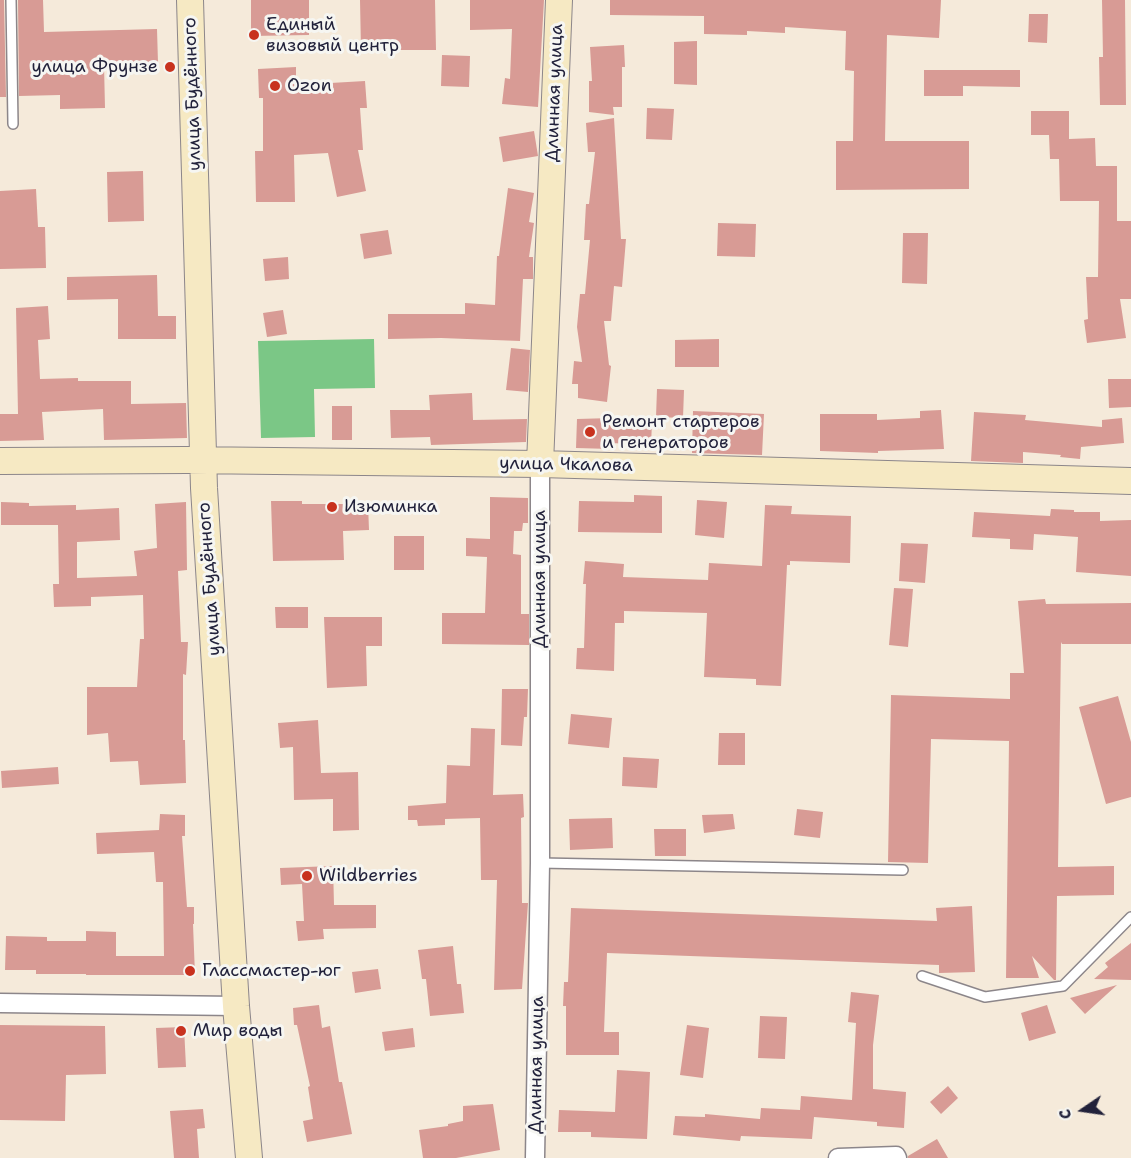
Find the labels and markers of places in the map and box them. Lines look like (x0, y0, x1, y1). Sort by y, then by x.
place label: Единый визовый центр (266, 14, 399, 57)
marker: Единый визовый центр (247, 28, 261, 42)
place label: улица Фрунзе (31, 56, 158, 78)
marker: улица Фрунзе (163, 60, 177, 74)
place label: Ozon (287, 75, 332, 97)
marker: Ozon (268, 79, 282, 93)
place label: Ремонт стартеров и генераторов (602, 411, 760, 454)
marker: Ремонт стартеров и генераторов (583, 425, 597, 439)
place label: Изюминка (344, 496, 438, 518)
marker: Изюминка (325, 500, 339, 514)
place label: Wildberries (319, 865, 418, 887)
marker: Wildberries (300, 869, 314, 883)
place label: Глассмастер-юг (202, 960, 341, 982)
marker: Глассмастер-юг (183, 964, 197, 978)
place label: Мир воды (193, 1020, 283, 1042)
marker: Мир воды (174, 1024, 188, 1038)

